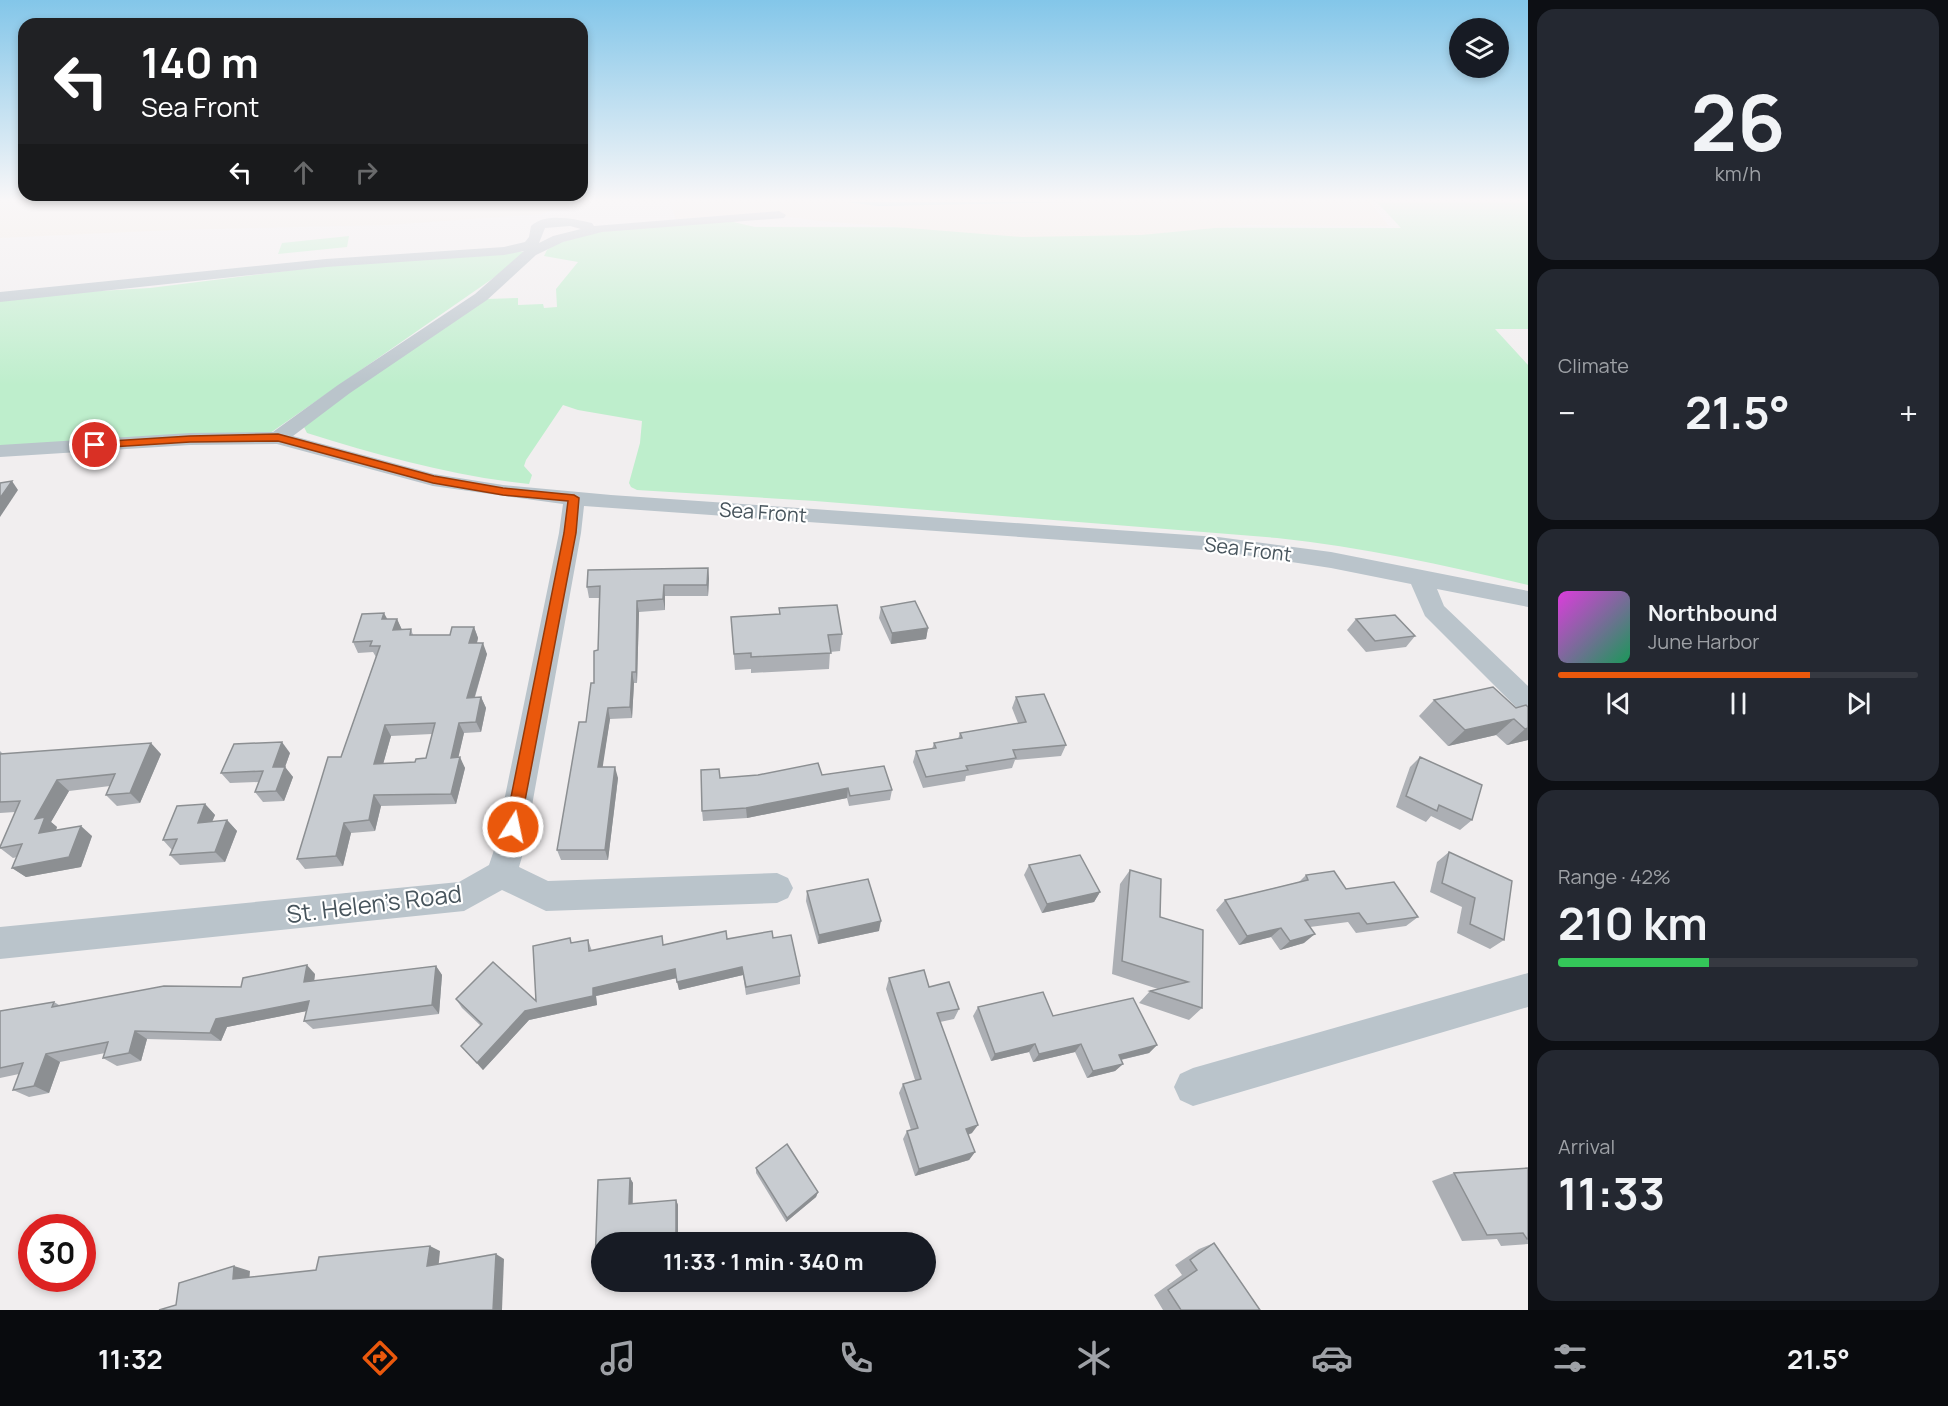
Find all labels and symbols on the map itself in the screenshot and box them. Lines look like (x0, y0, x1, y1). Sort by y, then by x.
pin (69, 419, 120, 470)
street label: Sea Front (718, 495, 808, 529)
street label: Sea Front (1203, 530, 1293, 568)
position arrow (481, 795, 545, 859)
street label: St. Helen's Road (285, 876, 463, 930)
speed limit sign: 30 (18, 1214, 96, 1292)

